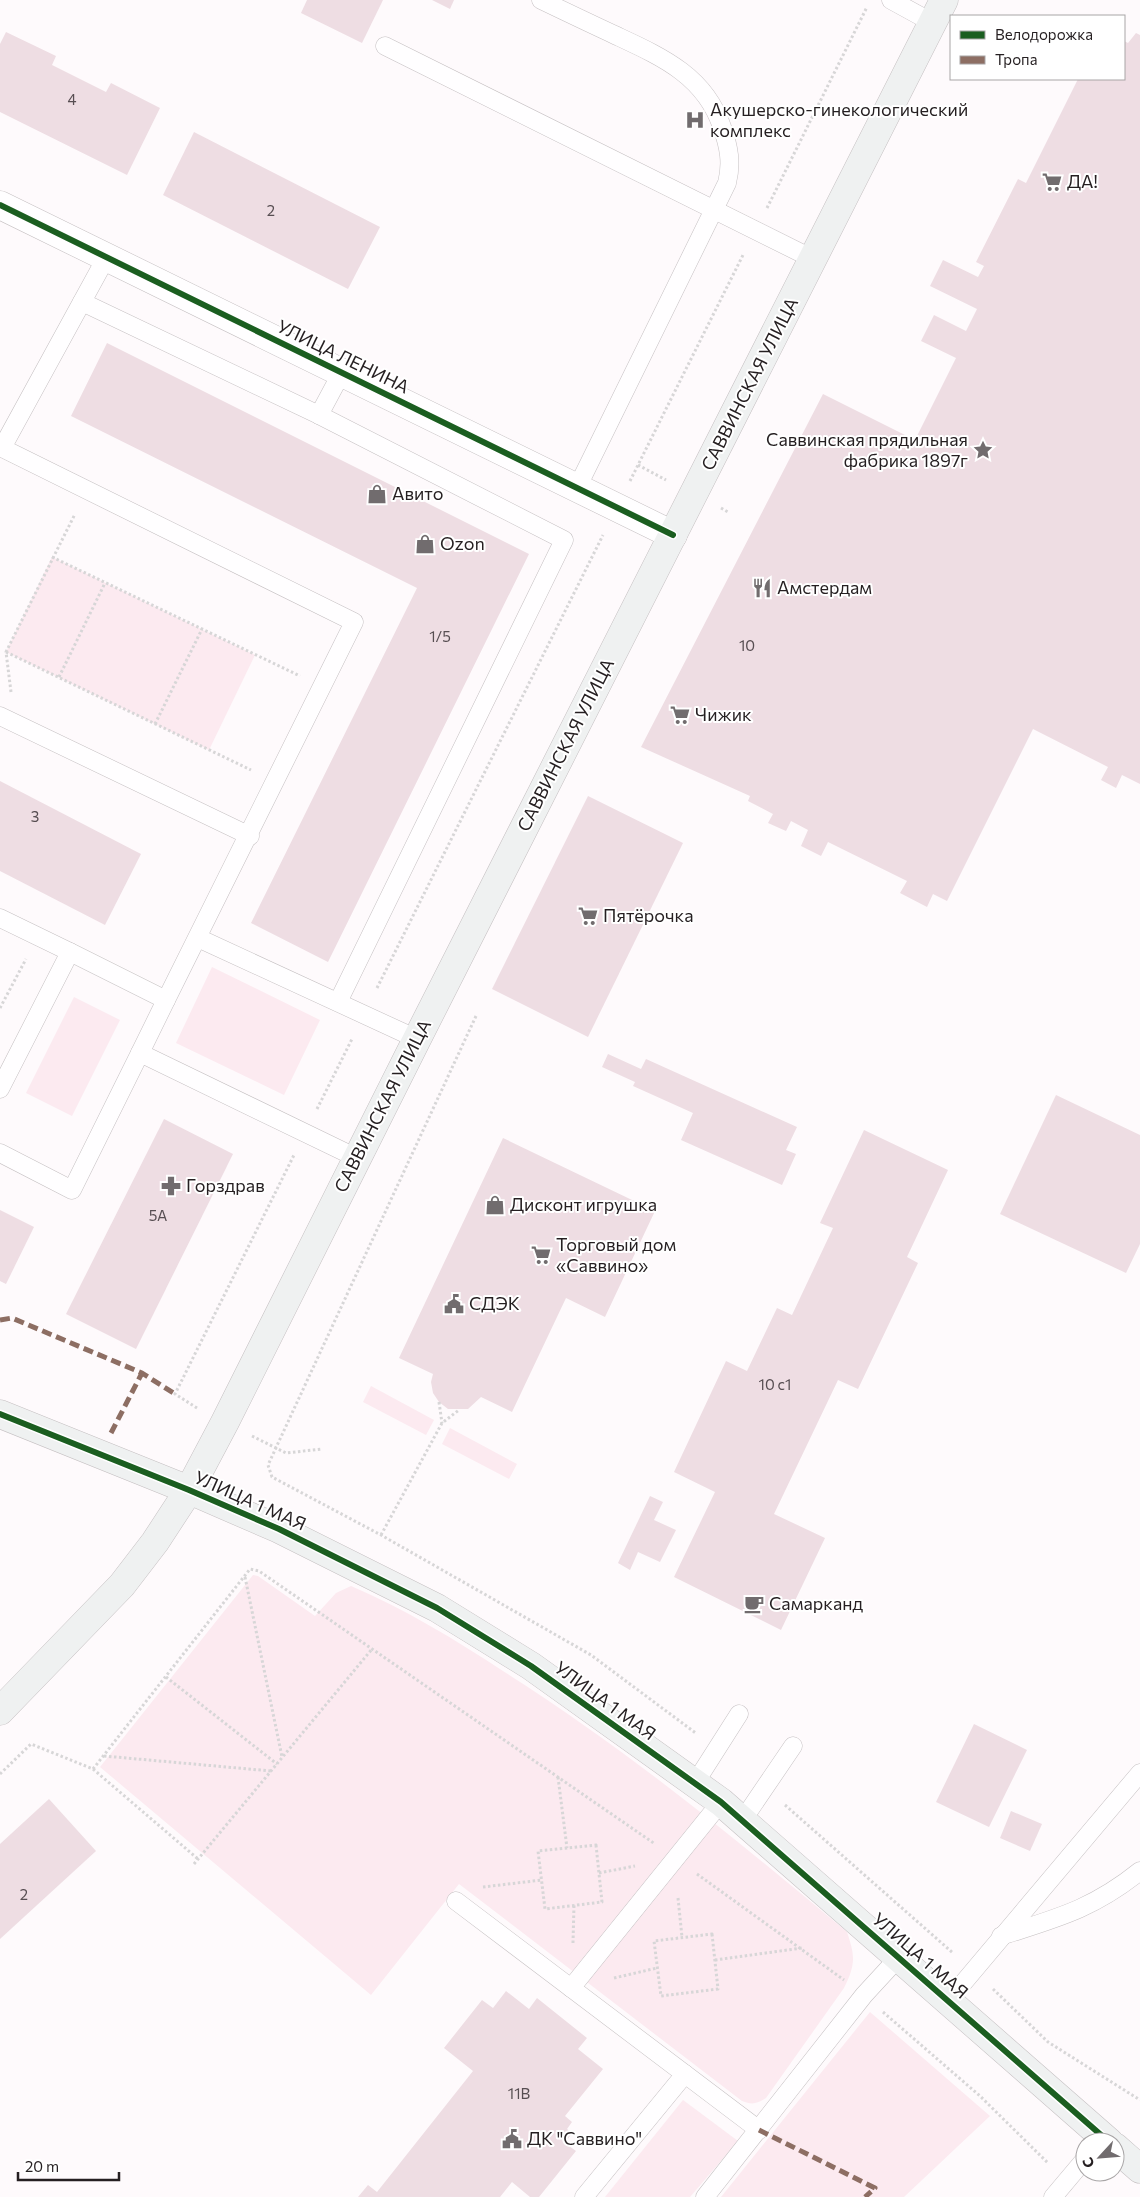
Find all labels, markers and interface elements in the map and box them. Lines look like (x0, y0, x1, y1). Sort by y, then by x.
legend (950, 15, 1125, 80)
text: Велодорожка (995, 25, 1093, 43)
text: Тропа (995, 50, 1037, 68)
house number: 4 (68, 90, 77, 108)
place label: Акушерско-гинекологический комплекс (710, 98, 968, 141)
hospital icon: Акушерско-гинекологический комплекс (684, 109, 706, 131)
place label: ДА! (1067, 170, 1098, 192)
supermarket icon: ДА! (1041, 171, 1063, 193)
house number: 2 (267, 201, 275, 219)
street label: САВВИНСКАЯ УЛИЦА (696, 293, 802, 474)
street label: УЛИЦА ЛЕНИНА (274, 315, 413, 398)
place label: Саввинская прядильная фабрика 1897г (766, 428, 968, 471)
place icon: Саввинская прядильная фабрика 1897г (972, 439, 994, 461)
place label: Авито (392, 482, 443, 504)
shop icon: Авито (366, 483, 388, 505)
place label: Ozon (440, 532, 485, 554)
shop icon: Ozon (414, 533, 436, 555)
place label: Амстердам (777, 576, 872, 598)
restaurant icon: Амстердам (751, 577, 773, 599)
house number: 1/5 (429, 627, 451, 645)
house number: 10 (739, 636, 755, 654)
street label: САВВИНСКАЯ УЛИЦА (512, 654, 618, 835)
place label: Чижик (695, 703, 752, 725)
supermarket icon: Чижик (669, 704, 691, 726)
house number: 3 (31, 807, 39, 825)
place label: Пятёрочка (603, 904, 694, 926)
supermarket icon: Пятёрочка (577, 905, 599, 927)
street label: САВВИНСКАЯ УЛИЦА (329, 1015, 435, 1196)
place label: Горздрав (186, 1174, 265, 1196)
pharmacy icon: Горздрав (160, 1175, 182, 1197)
place label: Дисконт игрушка (510, 1193, 657, 1215)
shop icon: Дисконт игрушка (484, 1194, 506, 1216)
house number: 5А (149, 1206, 167, 1224)
place label: Торговый дом «Саввино» (556, 1233, 676, 1276)
supermarket icon: Торговый дом «Саввино» (530, 1244, 552, 1266)
place label: СДЭК (469, 1292, 520, 1314)
public building icon: СДЭК (443, 1293, 465, 1315)
house number: 10 с1 (759, 1375, 791, 1393)
street label: УЛИЦА 1 МАЯ (191, 1466, 310, 1535)
place label: Самарканд (769, 1592, 864, 1614)
cafe icon: Самарканд (743, 1593, 765, 1615)
street label: УЛИЦА 1 МАЯ (551, 1656, 661, 1744)
house number: 2 (20, 1885, 28, 1903)
street label: УЛИЦА 1 МАЯ (868, 1908, 973, 2003)
house number: 11В (508, 2084, 531, 2102)
place label: ДК "Саввино" (527, 2127, 642, 2149)
public building icon: ДК "Саввино" (501, 2128, 523, 2150)
north arrow (1075, 2132, 1125, 2182)
scale bar (18, 2150, 119, 2182)
text: С (1078, 2155, 1098, 2171)
text: 20 m (25, 2157, 59, 2175)

